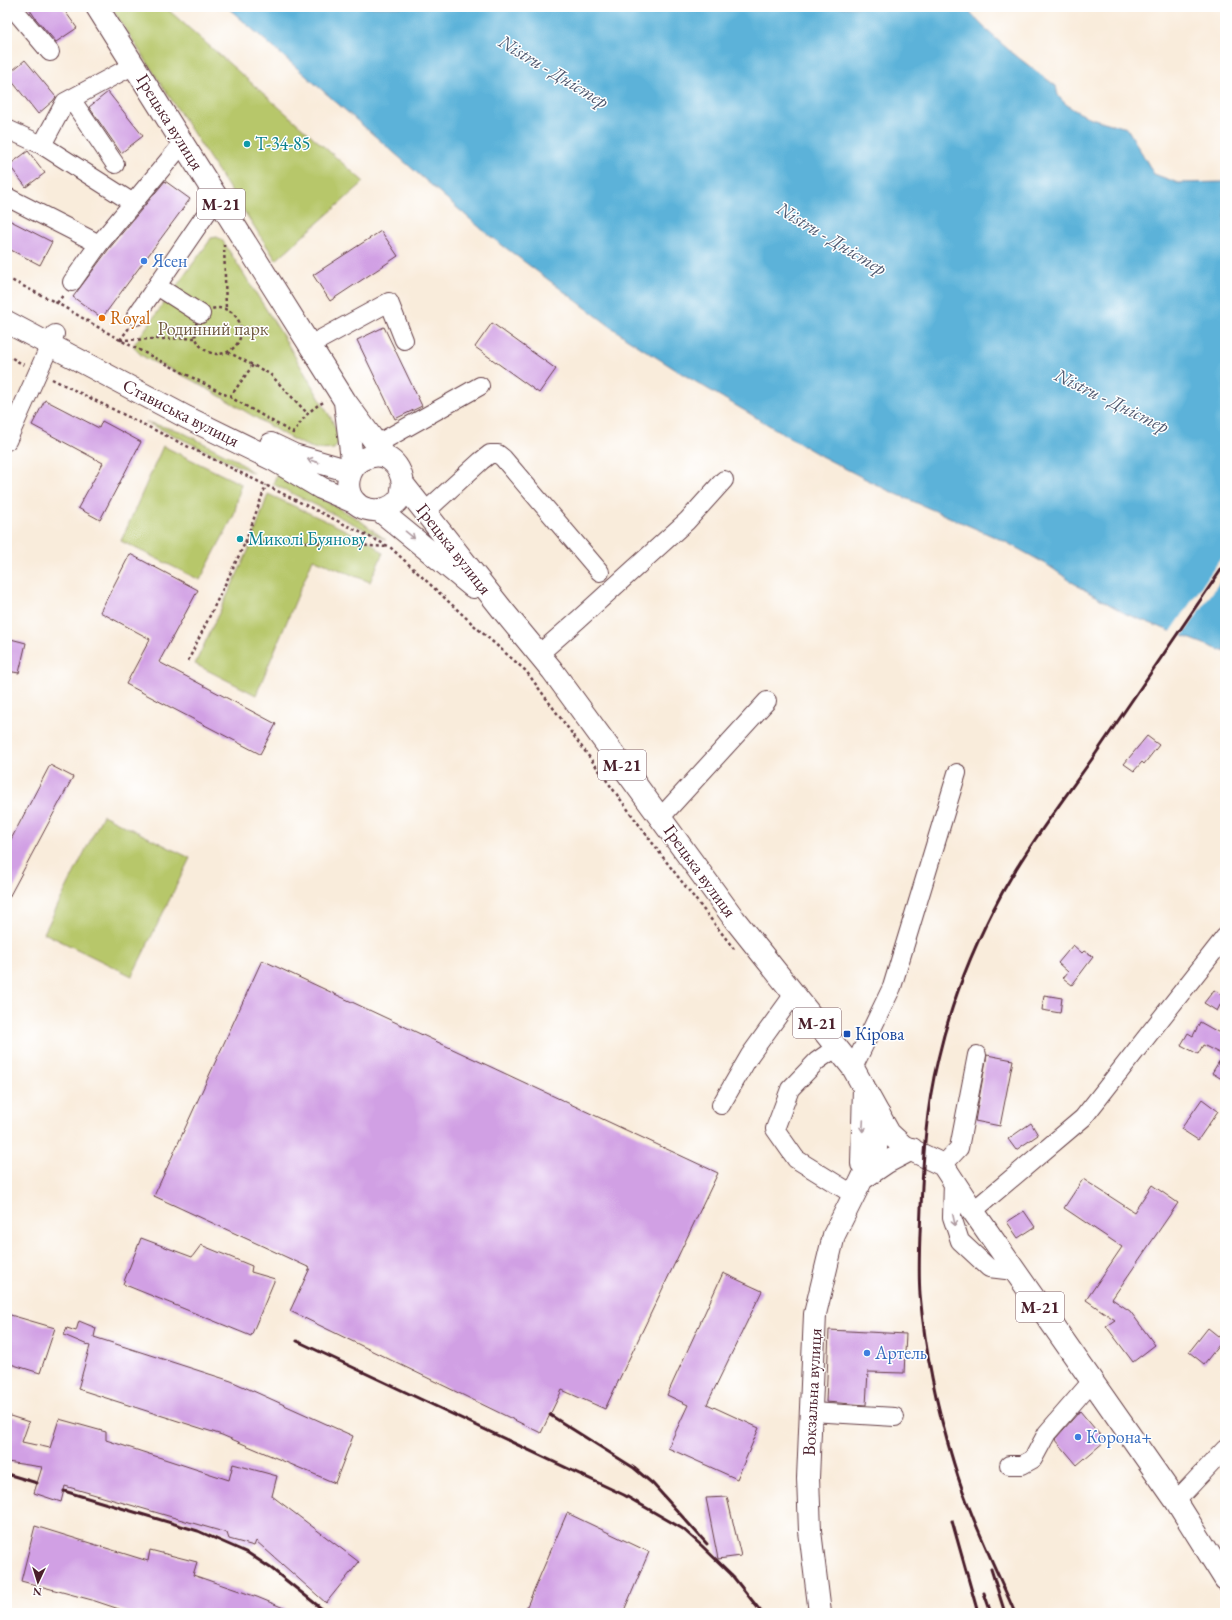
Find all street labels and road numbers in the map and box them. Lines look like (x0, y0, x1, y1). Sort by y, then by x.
street label: Грецька вулиця (132, 69, 209, 174)
road number: М-21 (197, 189, 245, 219)
street label: Стависька вулиця (119, 373, 243, 452)
street label: Грецька вулиця (412, 498, 497, 599)
road number: М-21 (598, 750, 646, 780)
street label: Грецька вулиця (659, 820, 742, 922)
road number: М-21 (793, 1008, 841, 1038)
road number: М-21 (1016, 1292, 1064, 1322)
street label: Вокзальна вулиця (797, 1327, 826, 1457)

